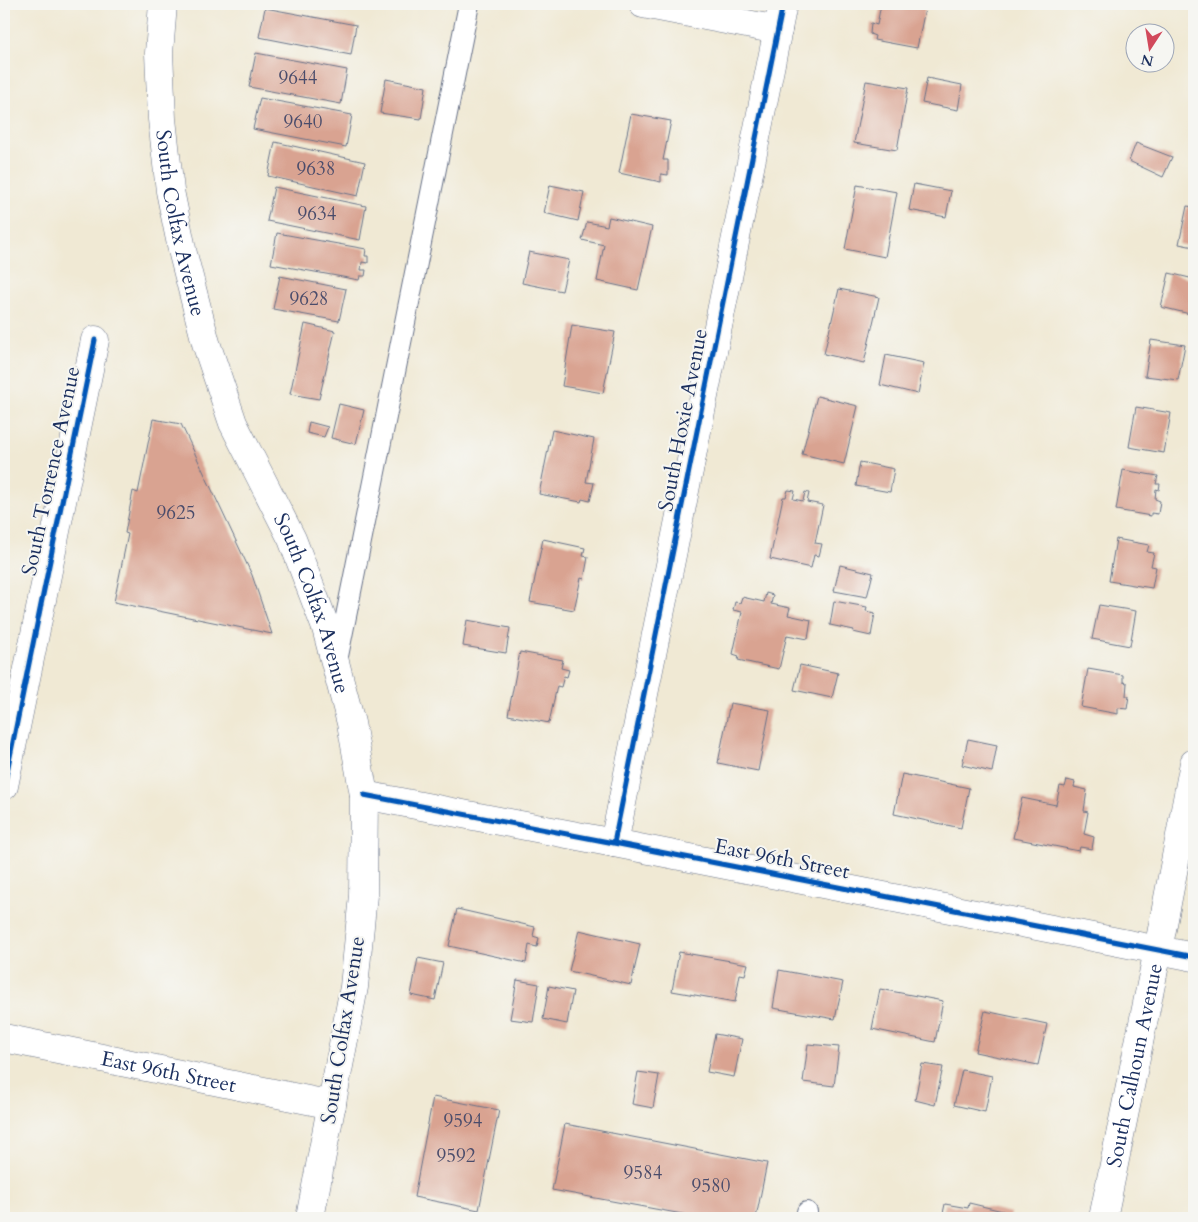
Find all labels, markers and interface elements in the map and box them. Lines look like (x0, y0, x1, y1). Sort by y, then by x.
north arrow (1126, 22, 1176, 72)
text: N (1139, 50, 1155, 71)
house number: 9644 (279, 65, 318, 91)
house number: 9640 (284, 109, 323, 135)
street label: South Colfax Avenue (149, 128, 213, 319)
house number: 9638 (297, 156, 335, 182)
house number: 9634 (298, 201, 337, 227)
house number: 9628 (290, 286, 328, 312)
street label: South Hoxie Avenue (651, 326, 715, 514)
street label: South Torrence Avenue (15, 364, 87, 578)
house number: 9625 (157, 500, 195, 526)
street label: South Colfax Avenue (267, 508, 357, 697)
street label: East 96th Street (712, 832, 852, 886)
street label: South Colfax Avenue (314, 934, 372, 1126)
street label: South Calhoun Avenue (1099, 960, 1169, 1170)
street label: East 96th Street (98, 1044, 239, 1100)
house number: 9594 (444, 1108, 483, 1134)
house number: 9592 (437, 1143, 476, 1169)
house number: 9584 (624, 1160, 663, 1186)
house number: 9580 (692, 1173, 731, 1199)

